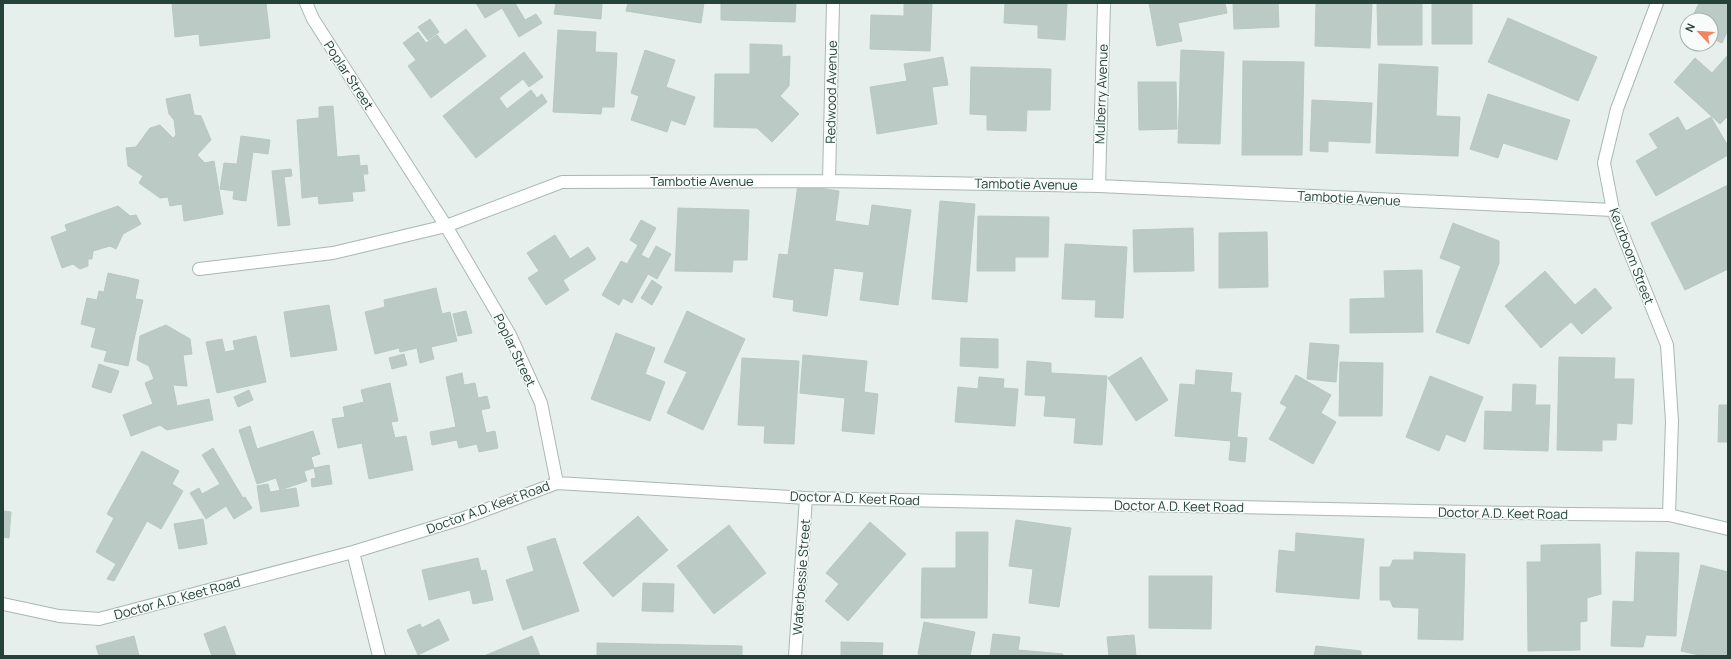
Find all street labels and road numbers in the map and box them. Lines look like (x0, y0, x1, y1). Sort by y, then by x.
street label: Poplar Street (320, 37, 378, 113)
street label: Redwood Avenue (821, 40, 841, 144)
street label: Mulberry Avenue (1090, 43, 1112, 144)
street label: Tambotie Avenue (650, 172, 754, 190)
street label: Tambotie Avenue (974, 174, 1078, 194)
street label: Tambotie Avenue (1297, 186, 1402, 210)
street label: Keurboom Street (1605, 205, 1659, 307)
street label: Poplar Street (490, 311, 540, 389)
street label: Doctor A.D. Keet Road (424, 476, 552, 538)
street label: Doctor A.D. Keet Road (790, 487, 920, 509)
street label: Doctor A.D. Keet Road (1114, 496, 1244, 516)
street label: Doctor A.D. Keet Road (1438, 503, 1568, 523)
street label: Waterbessie Street (788, 518, 814, 636)
street label: Doctor A.D. Keet Road (112, 572, 242, 624)

